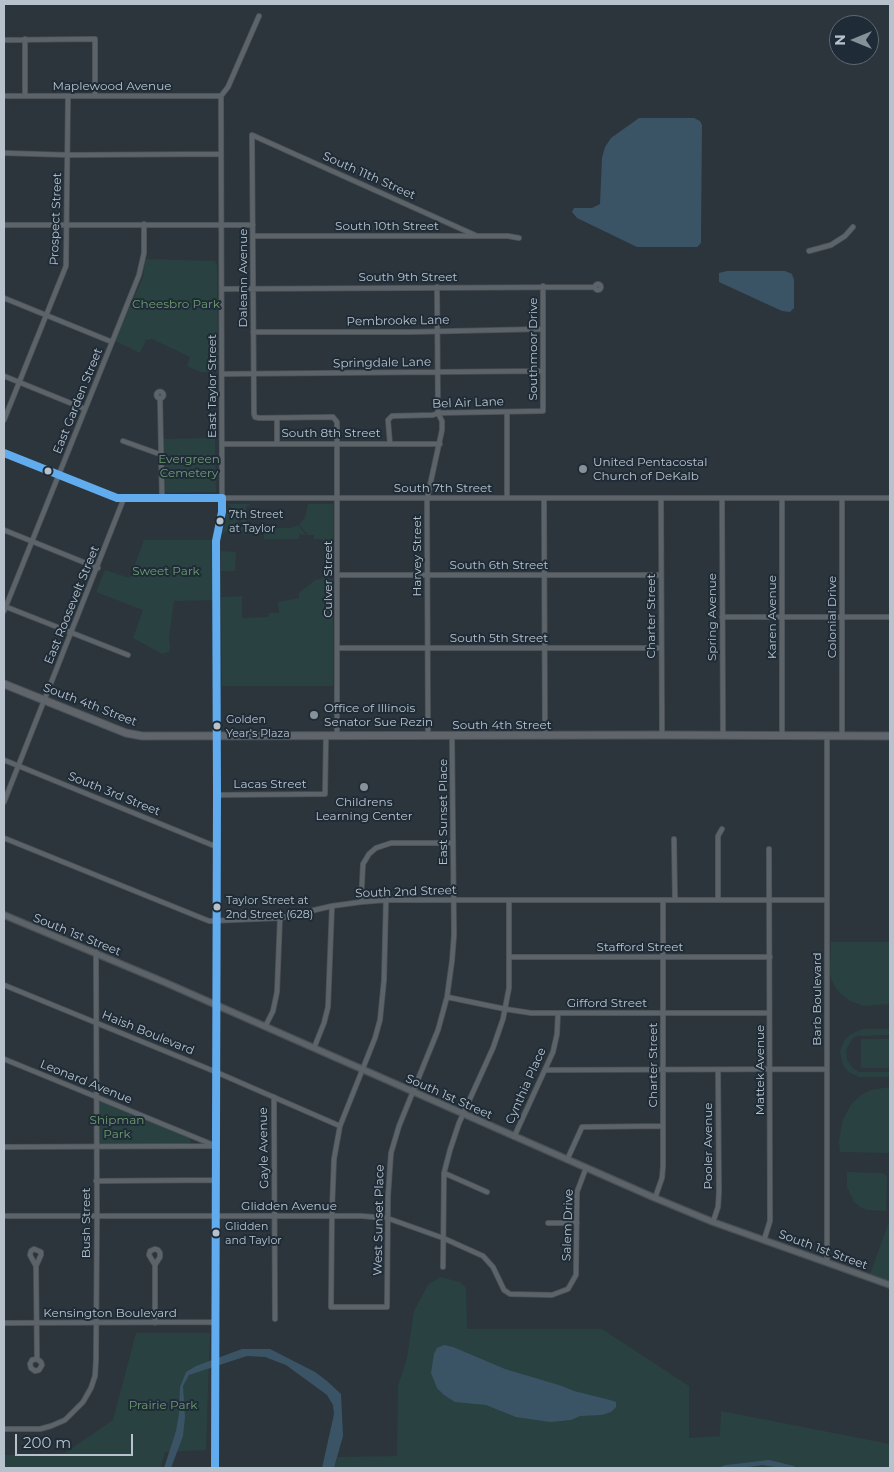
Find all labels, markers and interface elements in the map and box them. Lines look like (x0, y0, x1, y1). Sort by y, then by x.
north arrow (829, 15, 879, 65)
text: N (831, 34, 849, 46)
street label: Maplewood Avenue (52, 79, 172, 93)
street label: South 11th Street (320, 149, 418, 203)
street label: Prospect Street (47, 172, 65, 266)
street label: South 10th Street (335, 219, 439, 233)
street label: Daleann Avenue (236, 228, 250, 328)
street label: South 9th Street (359, 270, 457, 284)
park label: Cheesbro Park (132, 297, 220, 311)
street label: Southmoor Drive (526, 297, 540, 401)
street label: Pembrooke Lane (346, 313, 450, 329)
street label: East Taylor Street (205, 334, 219, 438)
street label: East Garden Street (50, 346, 106, 456)
street label: Springdale Lane (333, 355, 431, 371)
street label: Bel Air Lane (432, 395, 504, 411)
street label: South 8th Street (281, 426, 381, 440)
park label: Evergreen Cemetery (158, 452, 220, 480)
place label: United Pentacostal Church of DeKalb (593, 455, 707, 483)
marker: United Pentacostal Church of DeKalb (577, 463, 589, 475)
unlabelled marker (43, 466, 53, 476)
street label: South 7th Street (394, 481, 492, 495)
place label: 7th Street at Taylor (229, 508, 283, 534)
street label: Harvey Street (410, 515, 424, 597)
marker: 7th Street at Taylor (215, 516, 225, 526)
street label: Culver Street (321, 540, 335, 618)
street label: East Roosevelt Street (42, 544, 102, 666)
street label: South 6th Street (450, 558, 548, 572)
park label: Sweet Park (132, 564, 200, 578)
street label: Spring Avenue (705, 573, 719, 661)
street label: Charter Street (644, 574, 658, 658)
street label: Karen Avenue (765, 575, 779, 659)
street label: Colonial Drive (825, 576, 839, 658)
street label: South 5th Street (450, 631, 548, 645)
street label: South 4th Street (41, 680, 139, 730)
place label: Office of Illinois Senator Sue Rezin (324, 701, 433, 729)
marker: Office of Illinois Senator Sue Rezin (308, 709, 320, 721)
place label: Golden Year's Plaza (226, 713, 290, 739)
street label: South 4th Street (452, 718, 552, 732)
marker: Golden Year's Plaza (212, 721, 222, 731)
street label: East Sunset Place (436, 759, 450, 865)
street label: South 3rd Street (66, 769, 162, 819)
street label: Lacas Street (233, 777, 307, 791)
marker: Childrens Learning Center (358, 781, 370, 793)
place label: Childrens Learning Center (316, 795, 412, 823)
street label: South 2nd Street (355, 883, 457, 901)
place label: Taylor Street at 2nd Street (628) (226, 894, 313, 920)
marker: Taylor Street at 2nd Street (628) (212, 902, 222, 912)
street label: South 1st Street (31, 911, 123, 959)
street label: Stafford Street (597, 940, 683, 954)
street label: Barb Boulevard (810, 952, 824, 1046)
street label: Gifford Street (567, 996, 647, 1010)
street label: Haish Boulevard (100, 1008, 196, 1058)
street label: Charter Street (646, 1023, 660, 1107)
street label: Mattek Avenue (753, 1025, 767, 1115)
street label: Cynthia Place (503, 1045, 549, 1127)
street label: Leonard Avenue (38, 1057, 134, 1107)
street label: South 1st Street (403, 1071, 495, 1123)
street label: Pooler Avenue (701, 1102, 715, 1190)
street label: Gayle Avenue (256, 1107, 272, 1189)
park label: Shipman Park (90, 1113, 144, 1141)
street label: West Sunset Place (371, 1164, 387, 1276)
street label: Bush Street (79, 1188, 93, 1258)
street label: Salem Drive (560, 1189, 576, 1261)
street label: Glidden Avenue (241, 1199, 337, 1213)
place label: Glidden and Taylor (225, 1220, 282, 1246)
street label: South 1st Street (777, 1227, 869, 1273)
marker: Glidden and Taylor (211, 1228, 221, 1238)
street label: Kensington Boulevard (43, 1306, 177, 1320)
park label: Prairie Park (129, 1398, 197, 1412)
scale bar (18, 1424, 135, 1456)
text: 200 m (23, 1433, 71, 1452)

